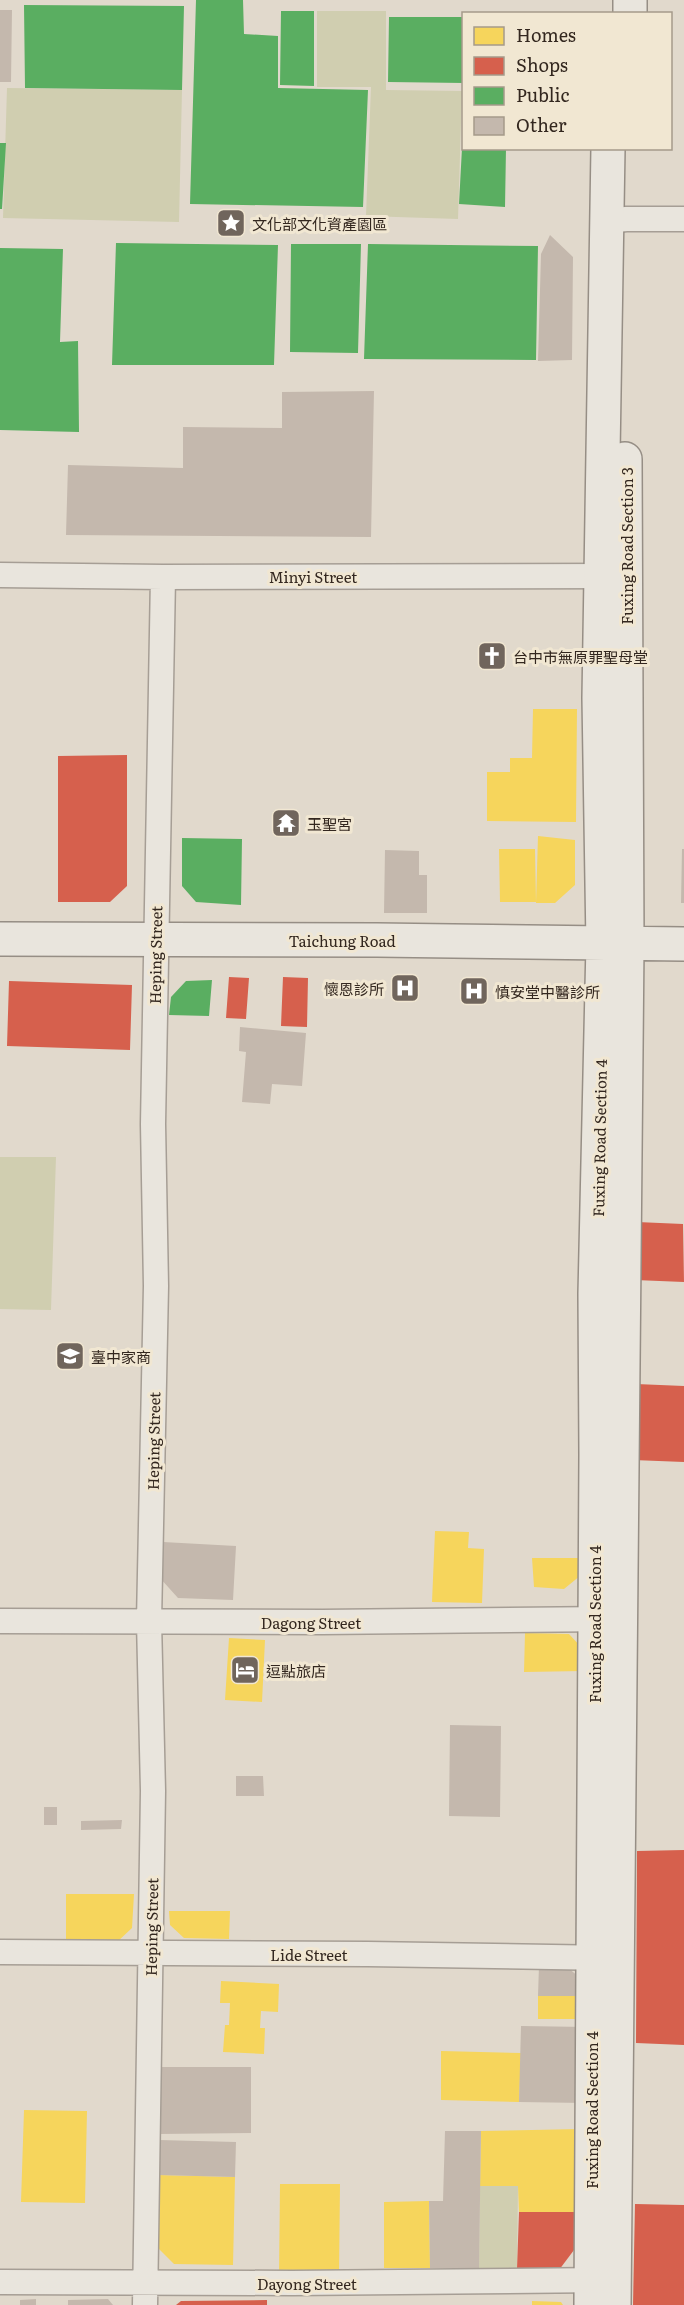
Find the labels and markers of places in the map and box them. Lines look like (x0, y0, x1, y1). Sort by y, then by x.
place icon: 文化部文化資產園區 (215, 207, 247, 239)
place label: 文化部文化資產園區 (252, 212, 387, 235)
church icon: 台中市無原罪聖母堂 (476, 640, 508, 672)
place label: 台中市無原罪聖母堂 (513, 645, 648, 668)
temple icon: 玉聖宮 (270, 807, 302, 839)
place label: 玉聖宮 (307, 812, 352, 835)
hospital icon: 懷恩診所 (389, 972, 421, 1004)
hospital icon: 慎安堂中醫診所 (458, 975, 490, 1007)
place label: 懷恩診所 (324, 977, 384, 1000)
place label: 慎安堂中醫診所 (495, 980, 600, 1003)
school or university icon: 臺中家商 (54, 1340, 86, 1372)
place label: 臺中家商 (91, 1345, 151, 1368)
hotel icon: 逗點旅店 (229, 1654, 261, 1686)
place label: 逗點旅店 (266, 1659, 326, 1682)

